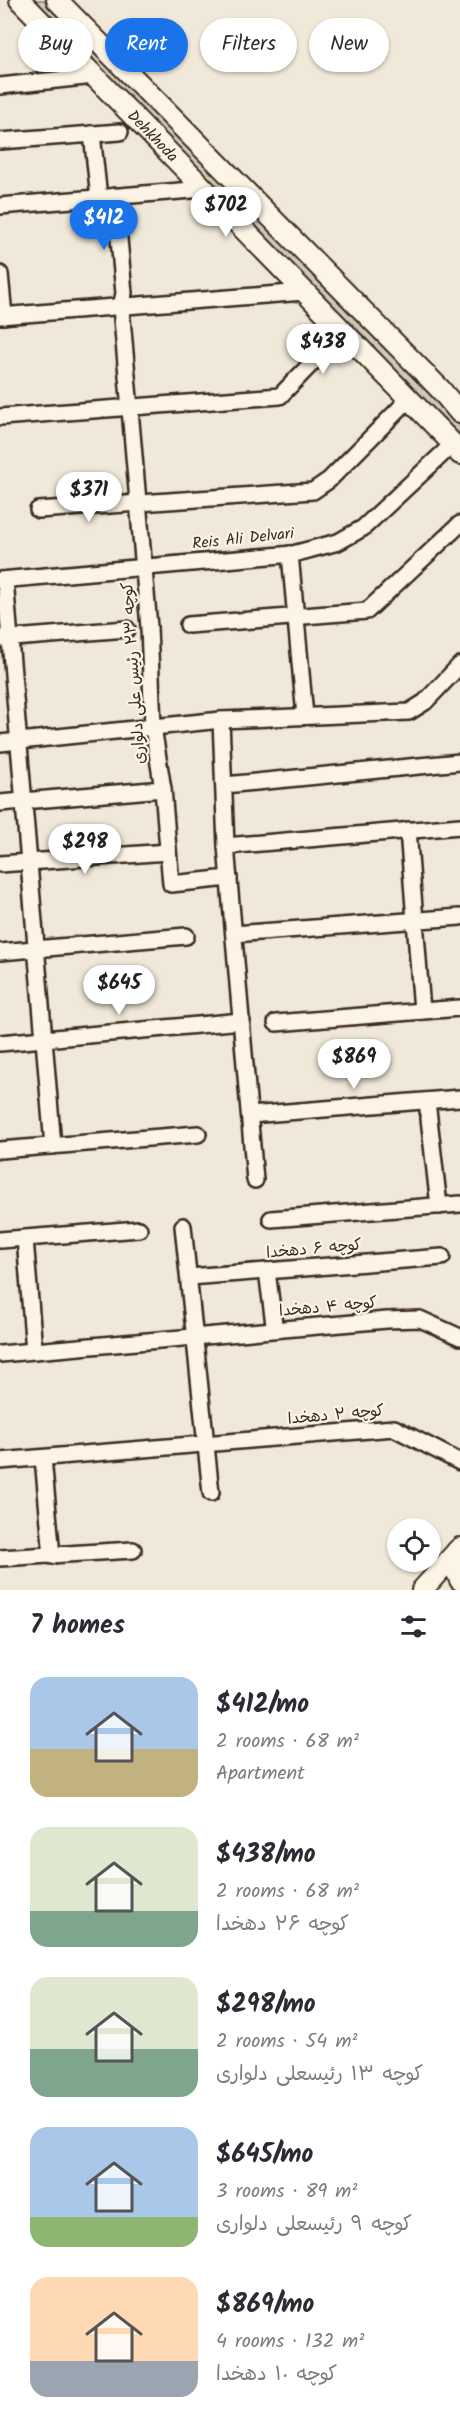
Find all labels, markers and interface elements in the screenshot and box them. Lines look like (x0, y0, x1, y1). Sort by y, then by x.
chip: Buy (18, 18, 93, 72)
chip: Rent (105, 18, 188, 72)
chip: Filters (200, 18, 297, 72)
chip: New (309, 18, 389, 72)
street label: Dehkhoda (121, 104, 184, 168)
pin: $702 (190, 187, 262, 238)
text: $702 (204, 190, 248, 222)
pin: $412 (68, 200, 140, 251)
text: $412 (84, 203, 124, 235)
pin: $438 (287, 324, 359, 375)
text: $438 (300, 327, 346, 359)
pin: $371 (53, 472, 125, 523)
text: $371 (70, 475, 108, 507)
street label: Reis Ali Delvari (191, 521, 296, 557)
street label: کوچه ۲۳ رئیس علی دلواری (115, 581, 153, 765)
pin: $298 (49, 824, 121, 875)
text: $298 (62, 827, 108, 859)
pin: $645 (83, 965, 155, 1016)
text: $645 (97, 968, 141, 1000)
pin: $869 (318, 1039, 390, 1090)
text: $869 (332, 1042, 376, 1074)
street label: کوچه ۶ دهخدا (265, 1232, 363, 1266)
street label: کوچه ۴ دهخدا (278, 1290, 378, 1324)
street label: کوچه ۲ دهخدا (287, 1398, 385, 1432)
map controls (387, 1518, 441, 1572)
button: locate (387, 1518, 441, 1572)
text: 7 homes (30, 1605, 125, 1647)
icon: filters (397, 1610, 430, 1643)
text: $412/mo (216, 1684, 309, 1726)
icon: home (78, 1701, 150, 1773)
text: 2 rooms · 68 m² (216, 1726, 359, 1758)
text: Apartment (216, 1758, 305, 1790)
text: $438/mo (216, 1834, 316, 1876)
icon: home (78, 1851, 150, 1923)
text: 2 rooms · 68 m² (216, 1876, 359, 1908)
text: کوچه ۲۶ دهخدا (216, 1909, 349, 1941)
text: $298/mo (216, 1984, 316, 2026)
icon: home (78, 2001, 150, 2073)
text: 2 rooms · 54 m² (216, 2026, 357, 2058)
text: کوچه ۱۳ رئیسعلی دلواری (216, 2059, 423, 2091)
text: $645/mo (216, 2134, 313, 2176)
icon: home (78, 2151, 150, 2223)
text: 3 rooms · 89 m² (216, 2176, 357, 2208)
text: کوچه ۹ رئیسعلی دلواری (216, 2209, 412, 2241)
text: $869/mo (216, 2284, 314, 2326)
icon: home (78, 2301, 150, 2373)
text: 4 rooms · 132 m² (216, 2326, 364, 2358)
text: کوچه ۱۰ دهخدا (216, 2359, 337, 2391)

